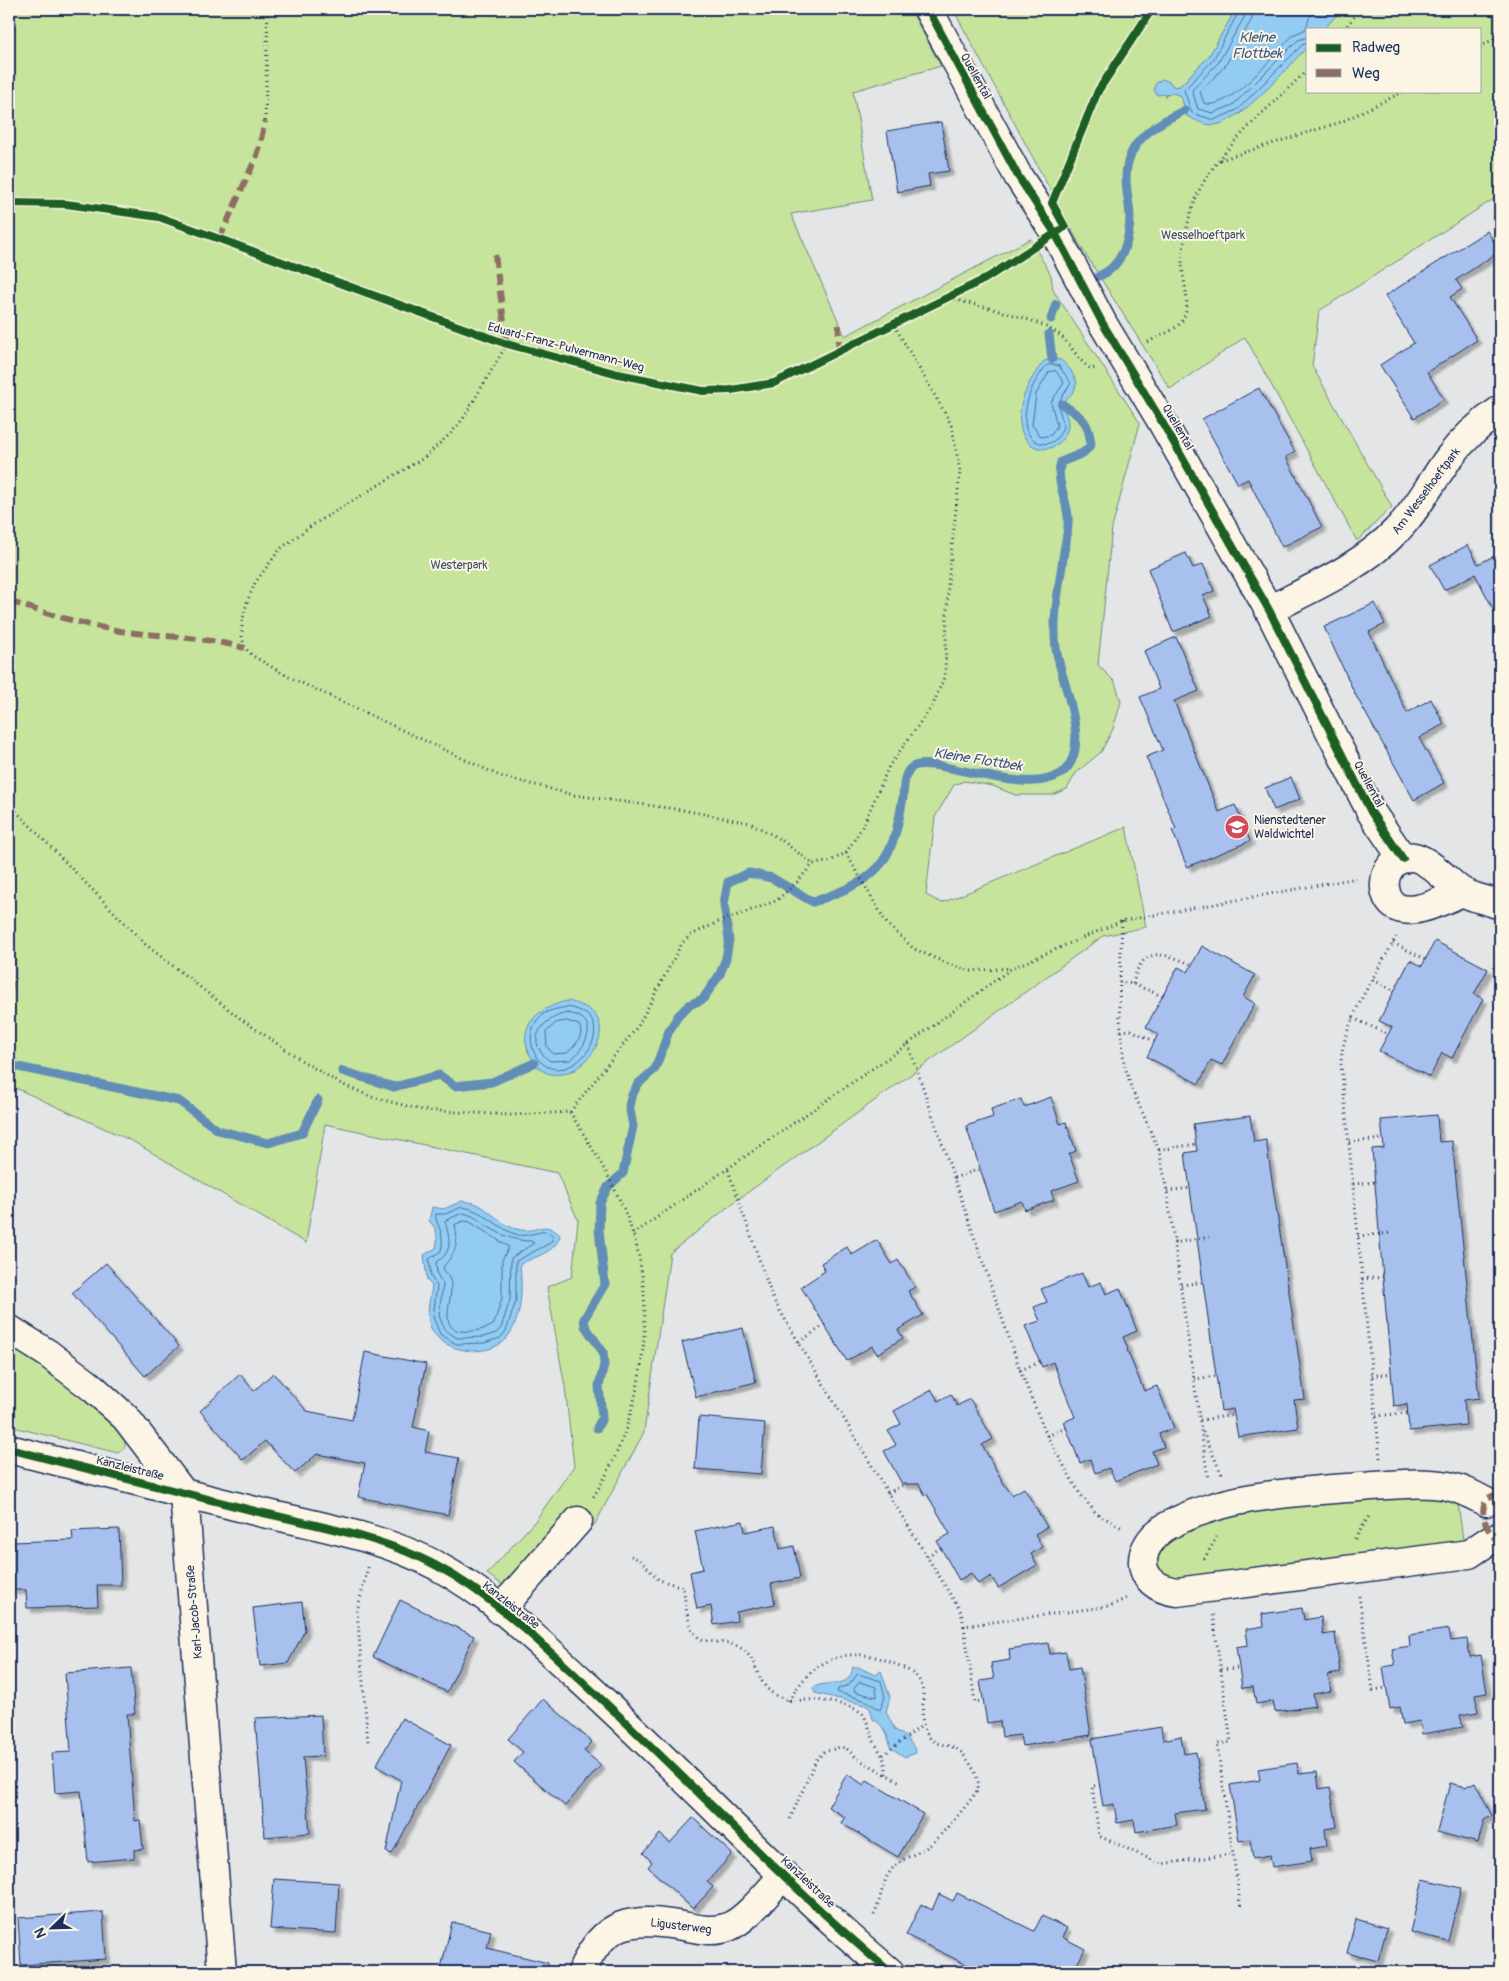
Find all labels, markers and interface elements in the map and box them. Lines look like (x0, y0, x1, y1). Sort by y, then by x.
legend (1306, 28, 1482, 92)
water label: Kleine Flottbek (1232, 29, 1283, 62)
text: Radweg (1352, 38, 1400, 57)
street label: Quellental (957, 50, 994, 102)
text: Weg (1352, 64, 1380, 83)
park label: Wesselhoeftpark (1161, 228, 1245, 243)
street label: Eduard-Franz-Pulvermann-Weg (486, 319, 646, 376)
street label: Quellental (1158, 402, 1197, 453)
street label: Am Wesselhoeftpark (1389, 445, 1464, 538)
park label: Westerpark (430, 558, 488, 573)
water label: Kleine Flottbek (933, 744, 1024, 775)
street label: Quellental (1350, 758, 1387, 810)
place label: Nienstedtener Waldwichtel (1254, 813, 1327, 842)
school or university icon: Nienstedtener Waldwichtel (1224, 814, 1250, 840)
street label: Kanzleistraße (95, 1453, 165, 1484)
street label: Karl-Jacob-Straße (183, 1564, 206, 1659)
street label: Kanzleistraße (479, 1578, 543, 1633)
street label: Kanzleistraße (777, 1853, 838, 1911)
north arrow (28, 1904, 78, 1954)
street label: Ligusterweg (650, 1915, 712, 1938)
text: N (31, 1925, 50, 1941)

